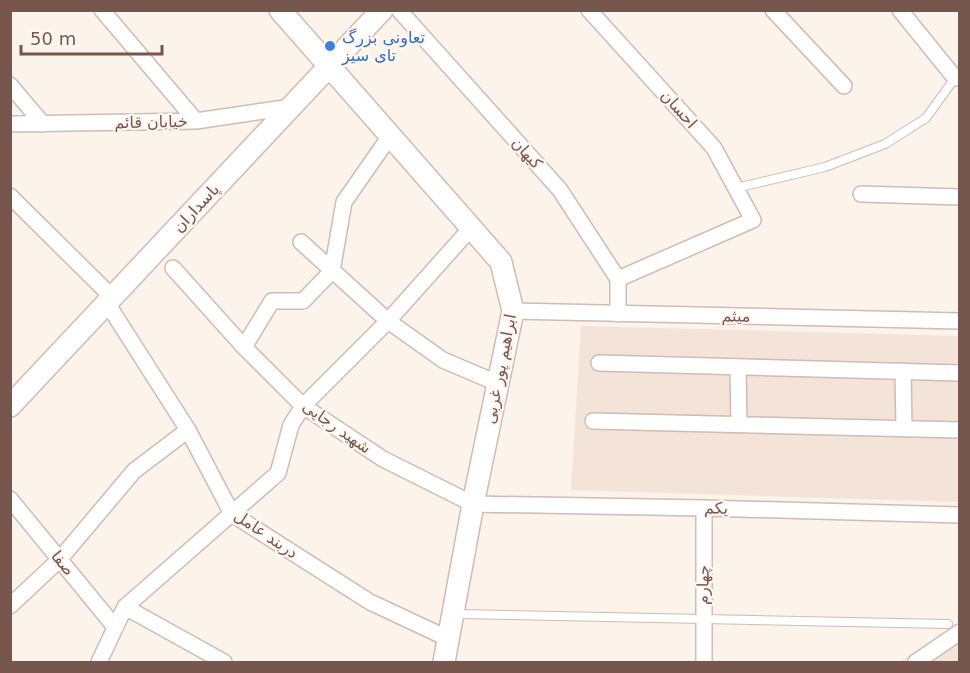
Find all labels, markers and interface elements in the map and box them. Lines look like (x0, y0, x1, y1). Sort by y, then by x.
scale bar (21, 18, 162, 56)
text: 50 m (30, 28, 76, 49)
place label: تعاونی بزرگ تای سیز (341, 28, 425, 66)
marker: تعاونی بزرگ تای سیز (323, 39, 337, 53)
street label: احسان (657, 86, 701, 132)
street label: خیابان قائم (114, 112, 188, 132)
street label: کیهان (507, 133, 547, 174)
street label: پاسداران (169, 180, 224, 237)
street label: میثم (721, 306, 751, 326)
street label: ابراهیم پور غربی (480, 312, 521, 426)
street label: شهید رجایی (298, 396, 375, 458)
street label: یکم (704, 498, 728, 518)
street label: دربند عامل (230, 506, 301, 563)
street label: صفا (47, 547, 79, 579)
street label: چهارم (693, 565, 714, 605)

